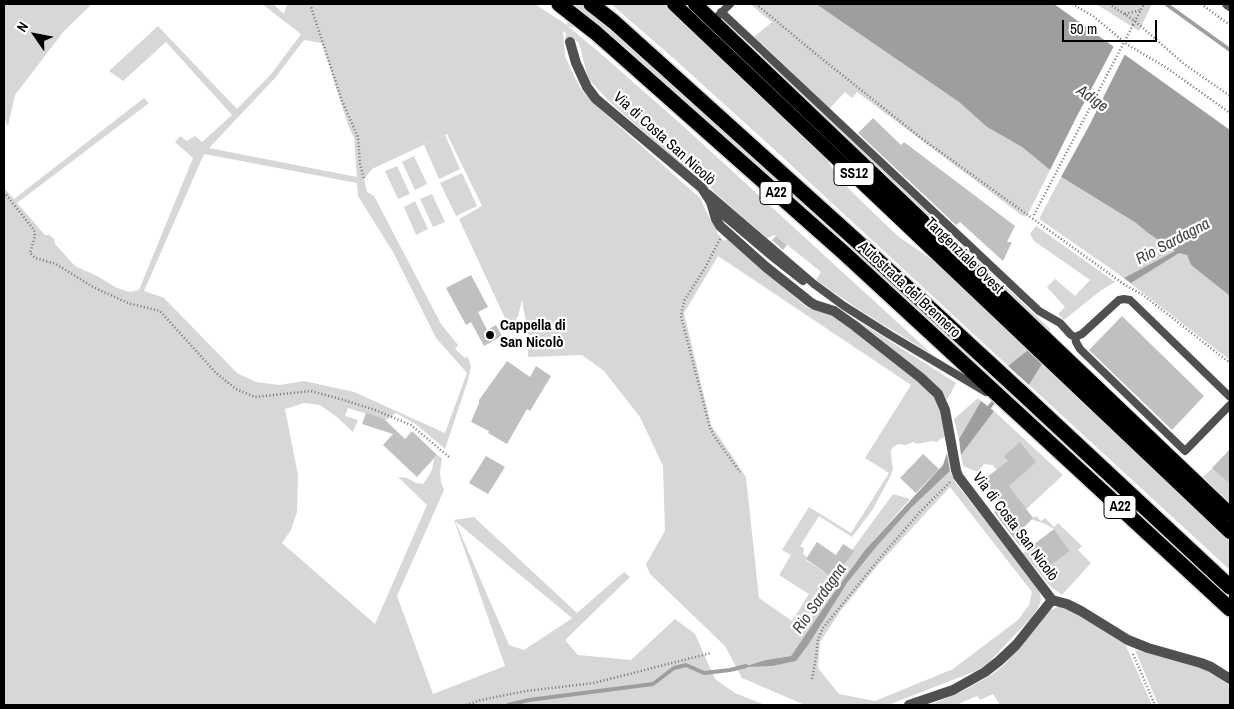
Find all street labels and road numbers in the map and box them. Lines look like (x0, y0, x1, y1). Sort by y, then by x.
street label: Via di Costa San Nicolò (609, 88, 719, 190)
road number: SS12 (834, 162, 874, 185)
road number: A22 (760, 182, 792, 204)
street label: Tangenziale Ovest (921, 214, 1007, 298)
street label: Autostrada del Brennero (854, 238, 964, 342)
street label: Via di Costa San Nicolò (968, 469, 1062, 585)
road number: A22 (1104, 496, 1136, 518)

